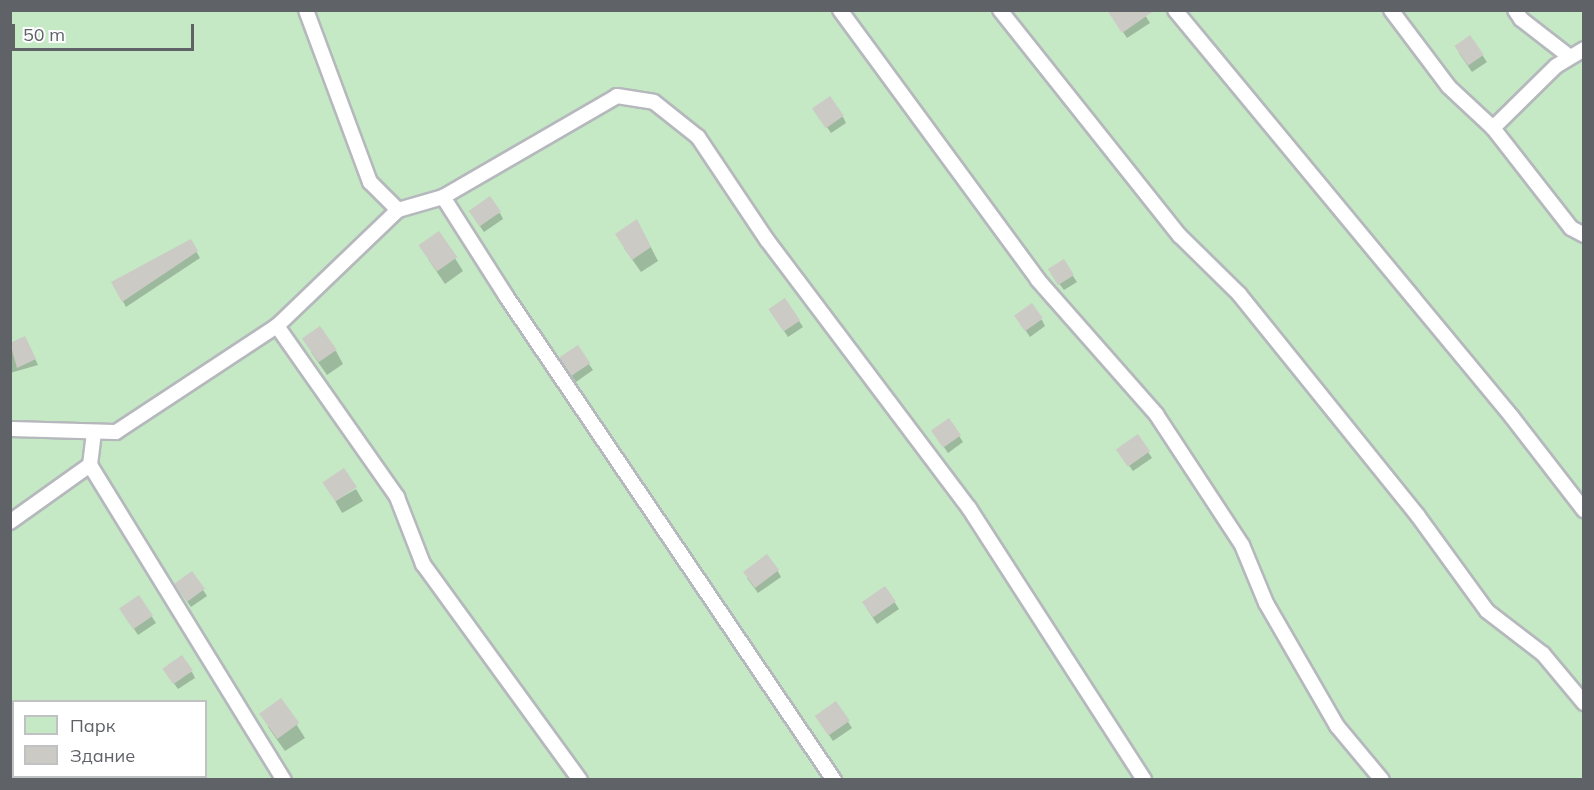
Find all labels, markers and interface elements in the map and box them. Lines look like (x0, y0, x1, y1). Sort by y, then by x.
scale bar (15, 12, 196, 50)
text: 50 m (23, 23, 65, 46)
legend (12, 700, 207, 778)
text: Парк (70, 714, 115, 737)
text: Здание (70, 744, 135, 767)

